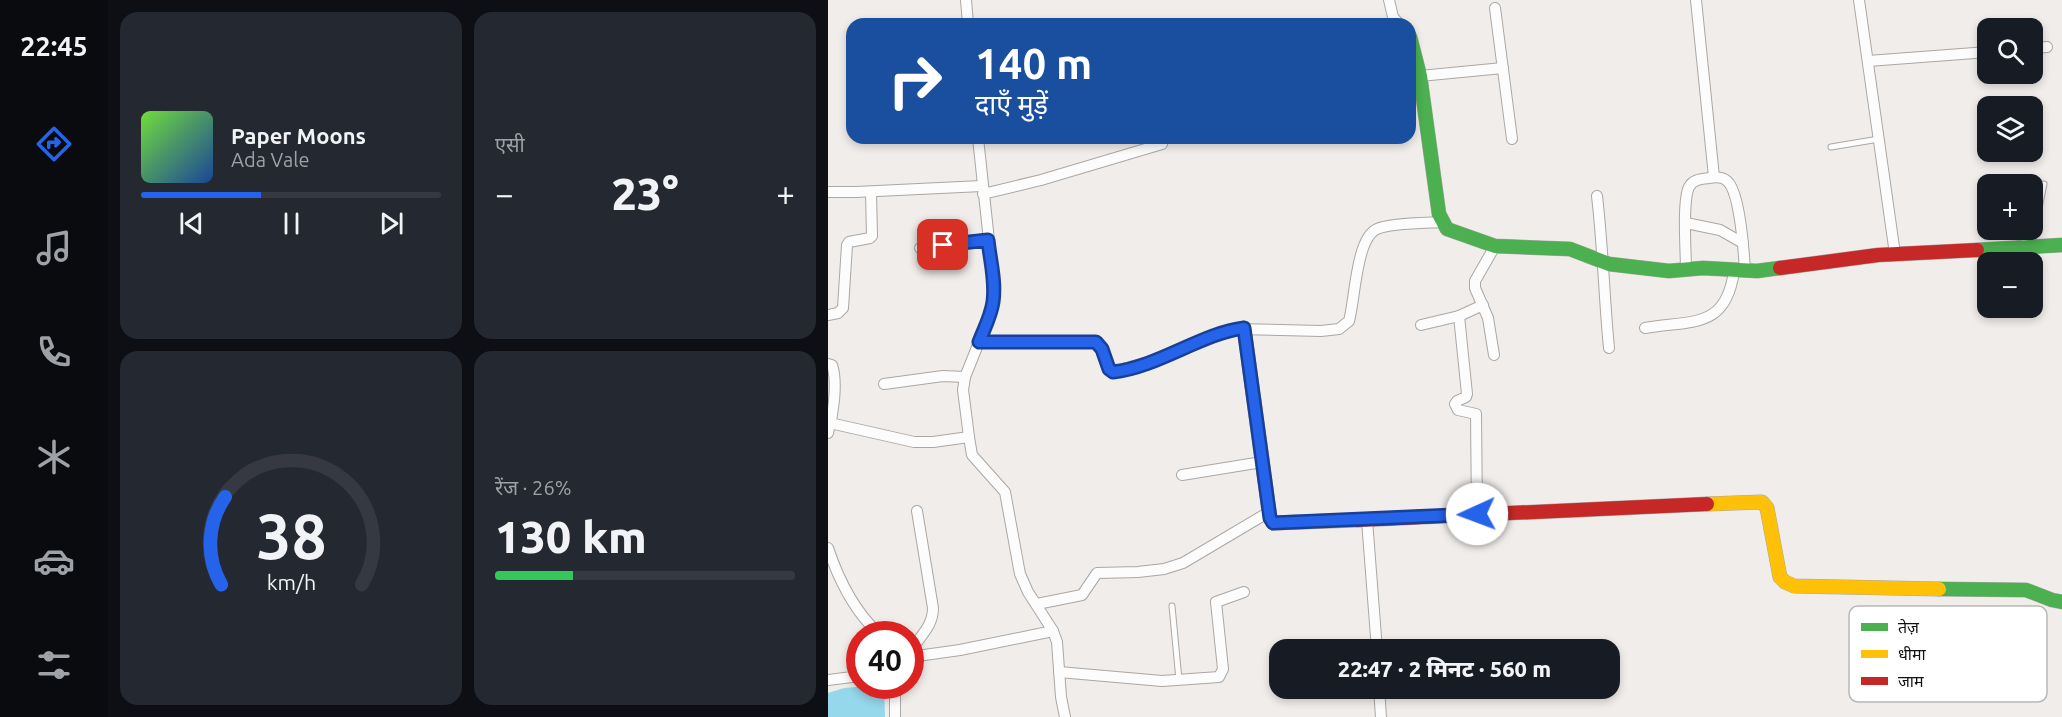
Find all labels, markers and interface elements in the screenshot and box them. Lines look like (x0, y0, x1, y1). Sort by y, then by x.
map controls (1977, 18, 2043, 318)
button: search (1977, 18, 2043, 84)
text: 22:45 (20, 31, 88, 61)
text: 140 m (975, 40, 1092, 87)
icon: right (876, 42, 954, 120)
text: दाएँ मुड़ें (975, 89, 1048, 119)
button: layers (1977, 96, 2043, 162)
icon: directions (33, 123, 75, 165)
text: Paper Moons (231, 123, 366, 148)
text: एसी (495, 133, 525, 156)
text: Ada Vale (231, 148, 309, 171)
text: 23° (611, 168, 679, 219)
button: + (1977, 174, 2043, 240)
text: − (495, 175, 514, 212)
text: + (776, 175, 795, 212)
icon: previous (175, 207, 208, 240)
icon: pause (275, 207, 308, 240)
icon: next (375, 207, 408, 240)
pin (917, 219, 968, 270)
icon: music (33, 227, 75, 269)
icon: arrive (926, 228, 959, 261)
button: − (1977, 252, 2043, 318)
icon: phone (33, 331, 75, 373)
icon: climate (33, 436, 75, 478)
text: रेंज · 26% (495, 476, 571, 499)
position arrow (1445, 482, 1509, 546)
text: 38 (256, 501, 326, 571)
text: 130 km (495, 511, 647, 562)
icon: car (33, 540, 75, 582)
text: km/h (266, 570, 316, 594)
legend (1849, 606, 2047, 702)
text: तेज़ (1898, 618, 1920, 636)
speed limit sign: 40 (846, 621, 924, 699)
icon: filters (33, 644, 75, 686)
text: धीमा (1898, 645, 1927, 663)
text: 22:47 · 2 मिनट · 560 m (1338, 656, 1551, 681)
text: जाम (1898, 672, 1924, 690)

